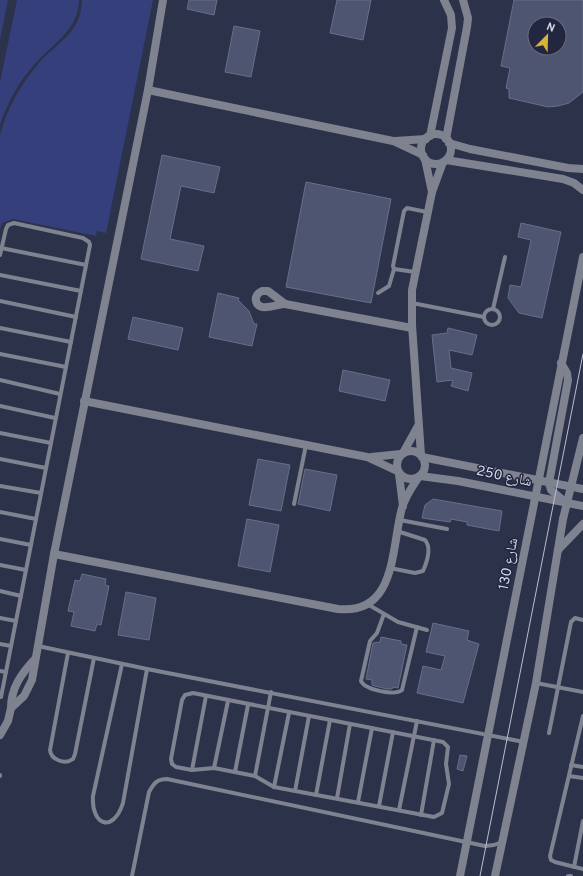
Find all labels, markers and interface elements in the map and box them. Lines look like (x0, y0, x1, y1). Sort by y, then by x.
north arrow (527, 16, 567, 56)
text: N (544, 20, 557, 36)
street label: شارع 250 (475, 463, 533, 491)
street label: شارع 130 (496, 537, 522, 591)

